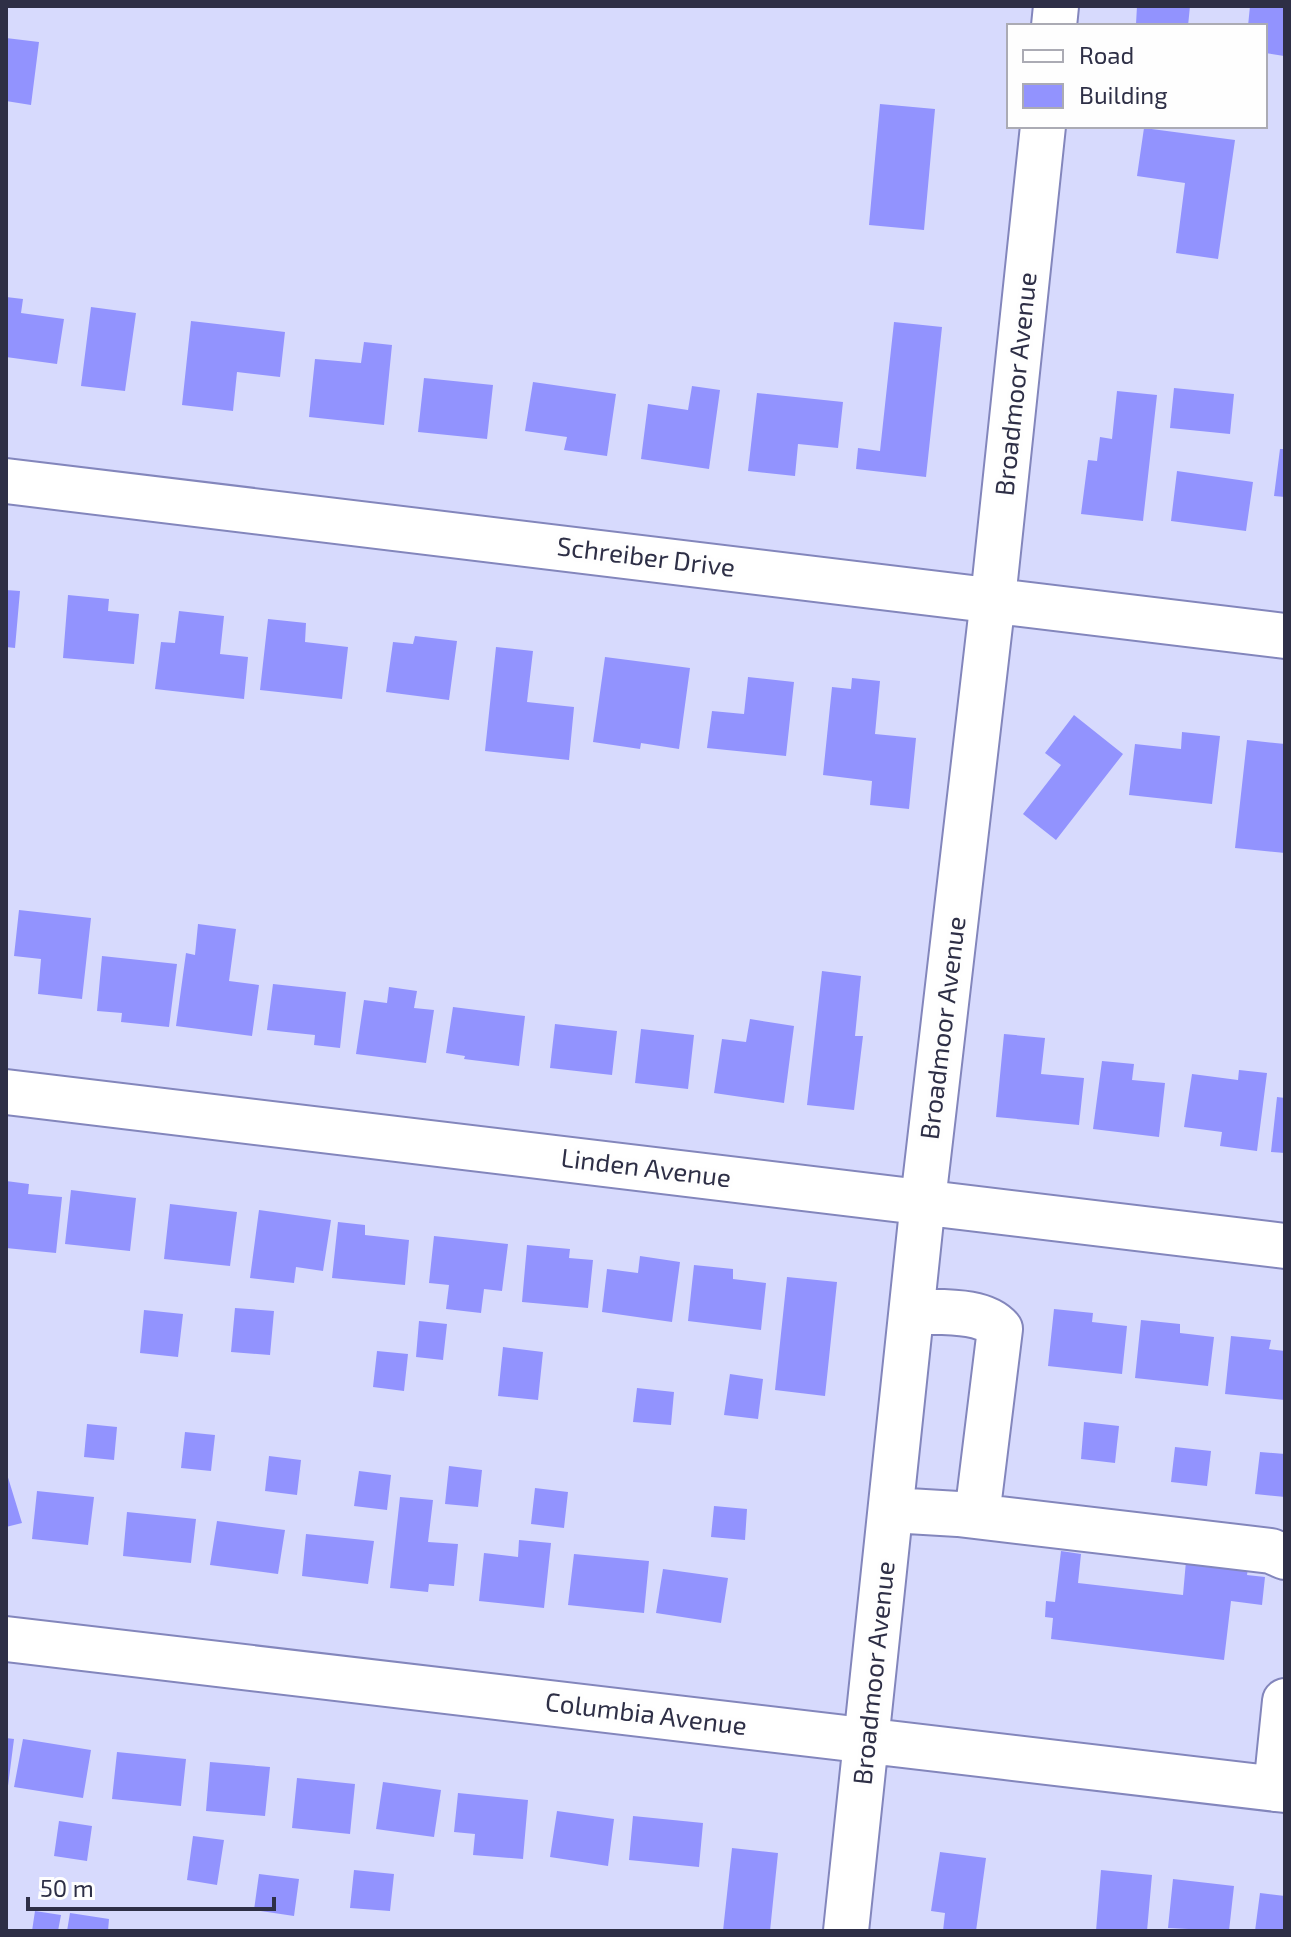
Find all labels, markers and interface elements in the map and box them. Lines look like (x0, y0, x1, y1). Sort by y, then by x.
legend (1007, 24, 1267, 128)
text: Road (1079, 40, 1134, 69)
text: Building (1079, 80, 1168, 109)
street label: Broadmoor Avenue (987, 271, 1042, 497)
street label: Schreiber Drive (555, 529, 737, 582)
street label: Broadmoor Avenue (912, 914, 971, 1141)
street label: Linden Avenue (559, 1141, 733, 1192)
street label: Broadmoor Avenue (845, 1560, 900, 1786)
street label: Columbia Avenue (544, 1685, 749, 1740)
scale bar (28, 1861, 274, 1911)
text: 50 m (40, 1873, 94, 1902)

